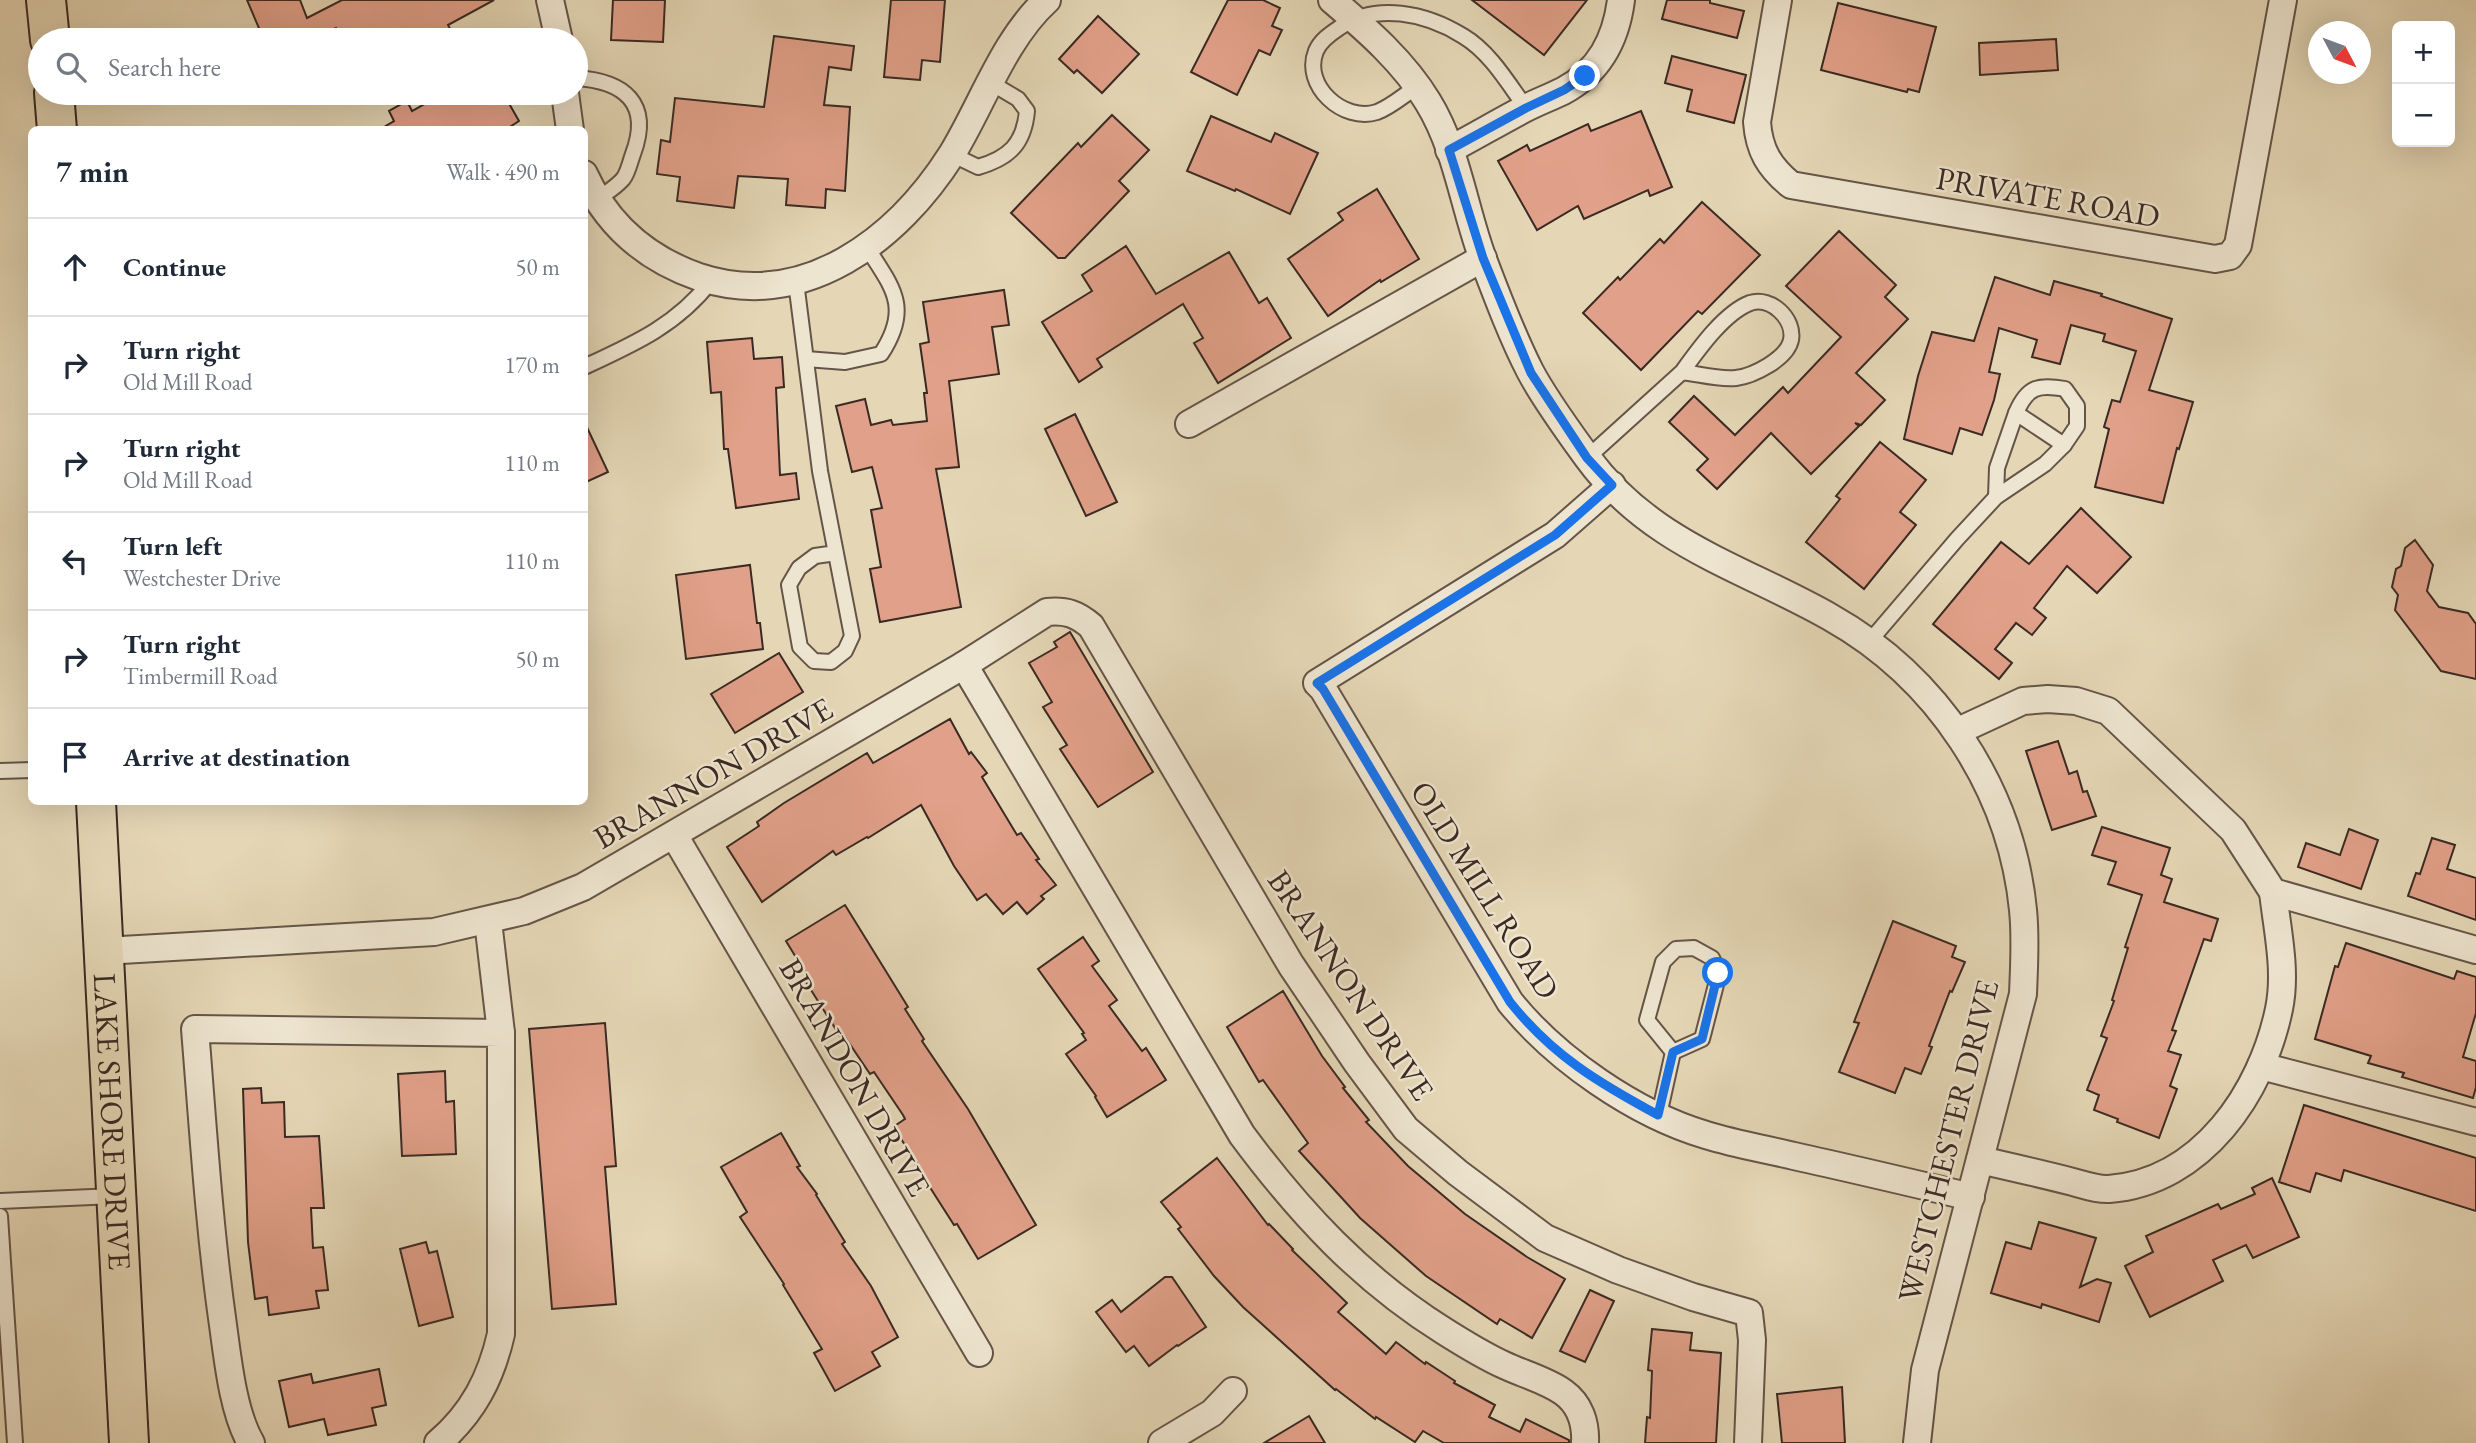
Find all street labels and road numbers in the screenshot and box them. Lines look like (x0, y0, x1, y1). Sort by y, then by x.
street label: PRIVATE ROAD (1933, 157, 2163, 237)
street label: BRANNON DRIVE (586, 688, 840, 858)
street label: OLD MILL ROAD (1401, 773, 1569, 1007)
street label: BRANNON DRIVE (1258, 862, 1444, 1108)
street label: BRANDON DRIVE (770, 950, 940, 1204)
street label: LAKE SHORE DRIVE (84, 972, 141, 1271)
street label: WESTCHESTER DRIVE (1888, 975, 2008, 1307)

